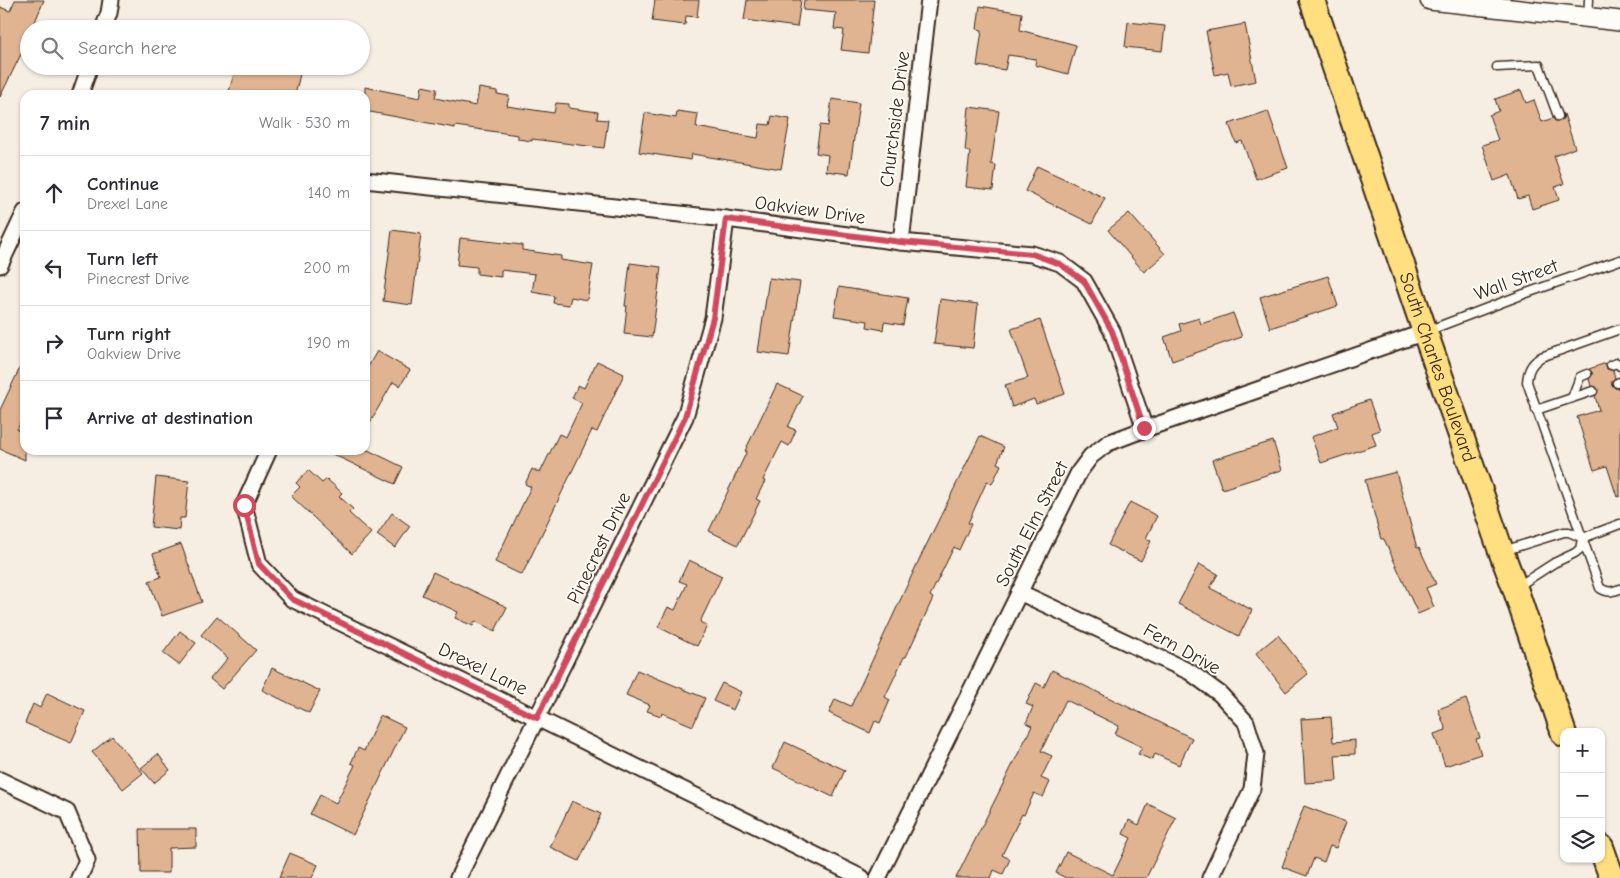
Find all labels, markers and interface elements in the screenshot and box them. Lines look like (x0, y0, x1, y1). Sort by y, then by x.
search box (20, 20, 370, 75)
icon: search (38, 34, 66, 62)
text: Search here (78, 37, 177, 59)
street label: Churchside Drive (876, 50, 914, 188)
text: 7 min (40, 111, 90, 135)
text: Walk · 530 m (259, 114, 350, 132)
text: Continue (87, 173, 159, 195)
icon: ahead (40, 179, 68, 207)
text: 140 m (308, 184, 350, 202)
street label: Oakview Drive (753, 191, 867, 229)
text: Drexel Lane (87, 195, 168, 213)
text: Turn left (87, 248, 158, 270)
icon: left (40, 254, 68, 282)
street label: Wall Street (1471, 255, 1561, 305)
text: 200 m (304, 259, 350, 277)
street label: South Charles Boulevard (1395, 269, 1480, 465)
text: Pinecrest Drive (87, 270, 189, 288)
text: Turn right (87, 323, 171, 345)
icon: right (40, 329, 68, 357)
text: 190 m (307, 334, 350, 352)
text: Oakview Drive (87, 345, 181, 363)
icon: arrive (40, 404, 68, 432)
text: Arrive at destination (87, 407, 253, 429)
route end (1133, 417, 1156, 440)
street label: South Elm Street (991, 457, 1073, 590)
street label: Pinecrest Drive (562, 489, 636, 607)
route start (233, 494, 256, 517)
street label: Fern Drive (1140, 619, 1224, 679)
street label: Drexel Lane (435, 638, 531, 700)
map controls (1560, 728, 1605, 863)
button: + (1560, 728, 1605, 773)
button: − (1560, 773, 1605, 818)
button: layers (1560, 818, 1605, 863)

